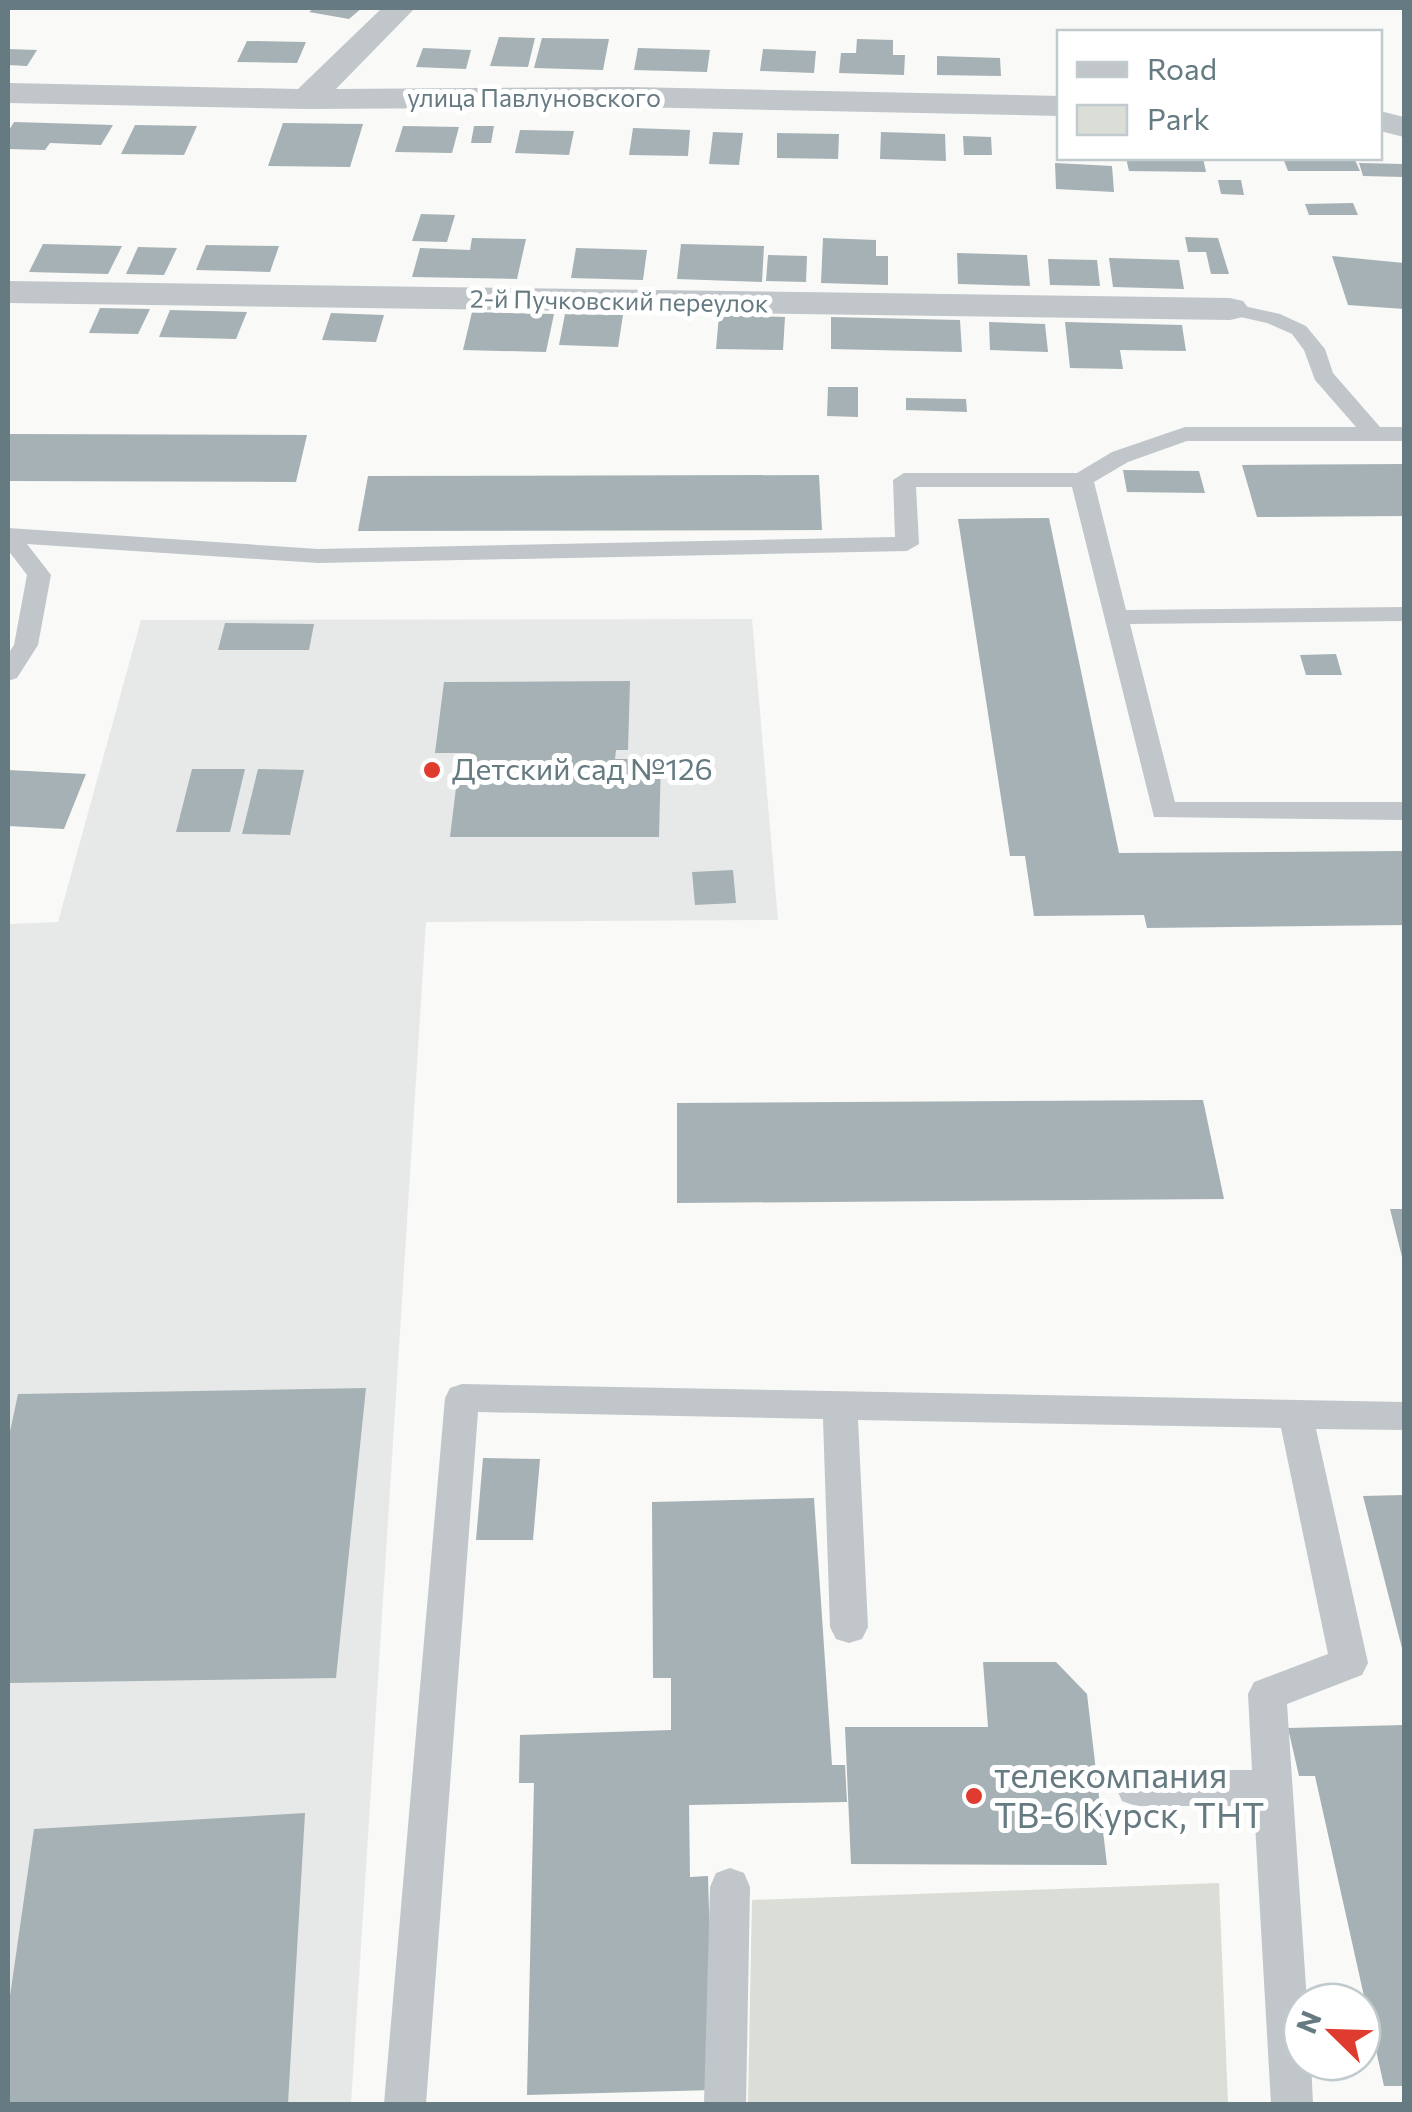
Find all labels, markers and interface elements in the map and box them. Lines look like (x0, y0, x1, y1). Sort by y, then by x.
legend (1057, 30, 1382, 160)
text: Road (1147, 49, 1217, 86)
street label: улица Павлуновского (407, 82, 661, 112)
text: Park (1147, 99, 1210, 136)
street label: 2-й Пучковский переулок (470, 282, 768, 318)
place label: Детский сад №126 (452, 749, 713, 786)
marker: Детский сад №126 (421, 759, 443, 781)
place label: телекомпания ТВ-6 Курск, ТНТ (994, 1752, 1265, 1835)
marker: телекомпания ТВ-6 Курск, ТНТ (963, 1785, 985, 1807)
north arrow (1282, 1982, 1382, 2082)
text: N (1288, 2006, 1328, 2038)

